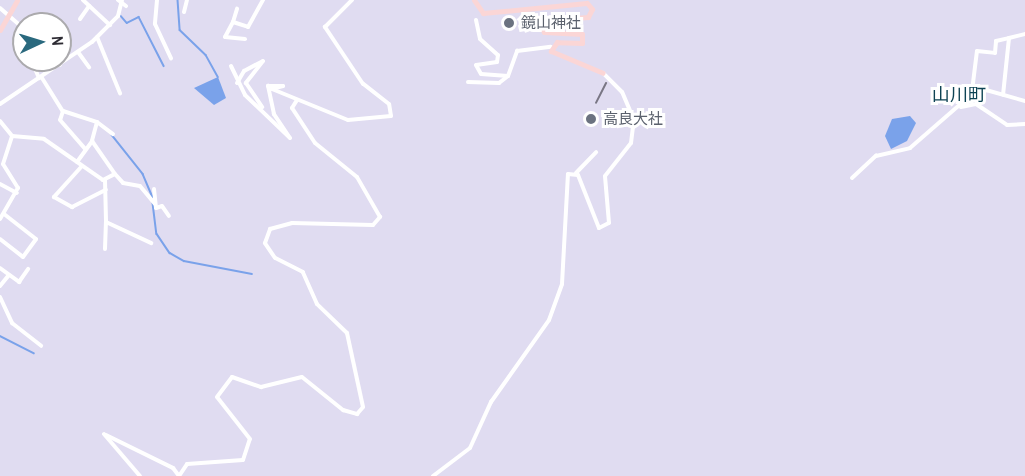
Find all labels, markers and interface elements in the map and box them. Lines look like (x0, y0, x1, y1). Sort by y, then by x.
north arrow (12, 12, 72, 72)
place label: 鏡山神社 (521, 14, 581, 32)
marker: 鏡山神社 (502, 16, 516, 30)
text: N (47, 35, 69, 46)
district label: 山川町 (932, 84, 986, 106)
place label: 高良大社 (603, 110, 663, 128)
marker: 高良大社 (584, 112, 598, 126)

